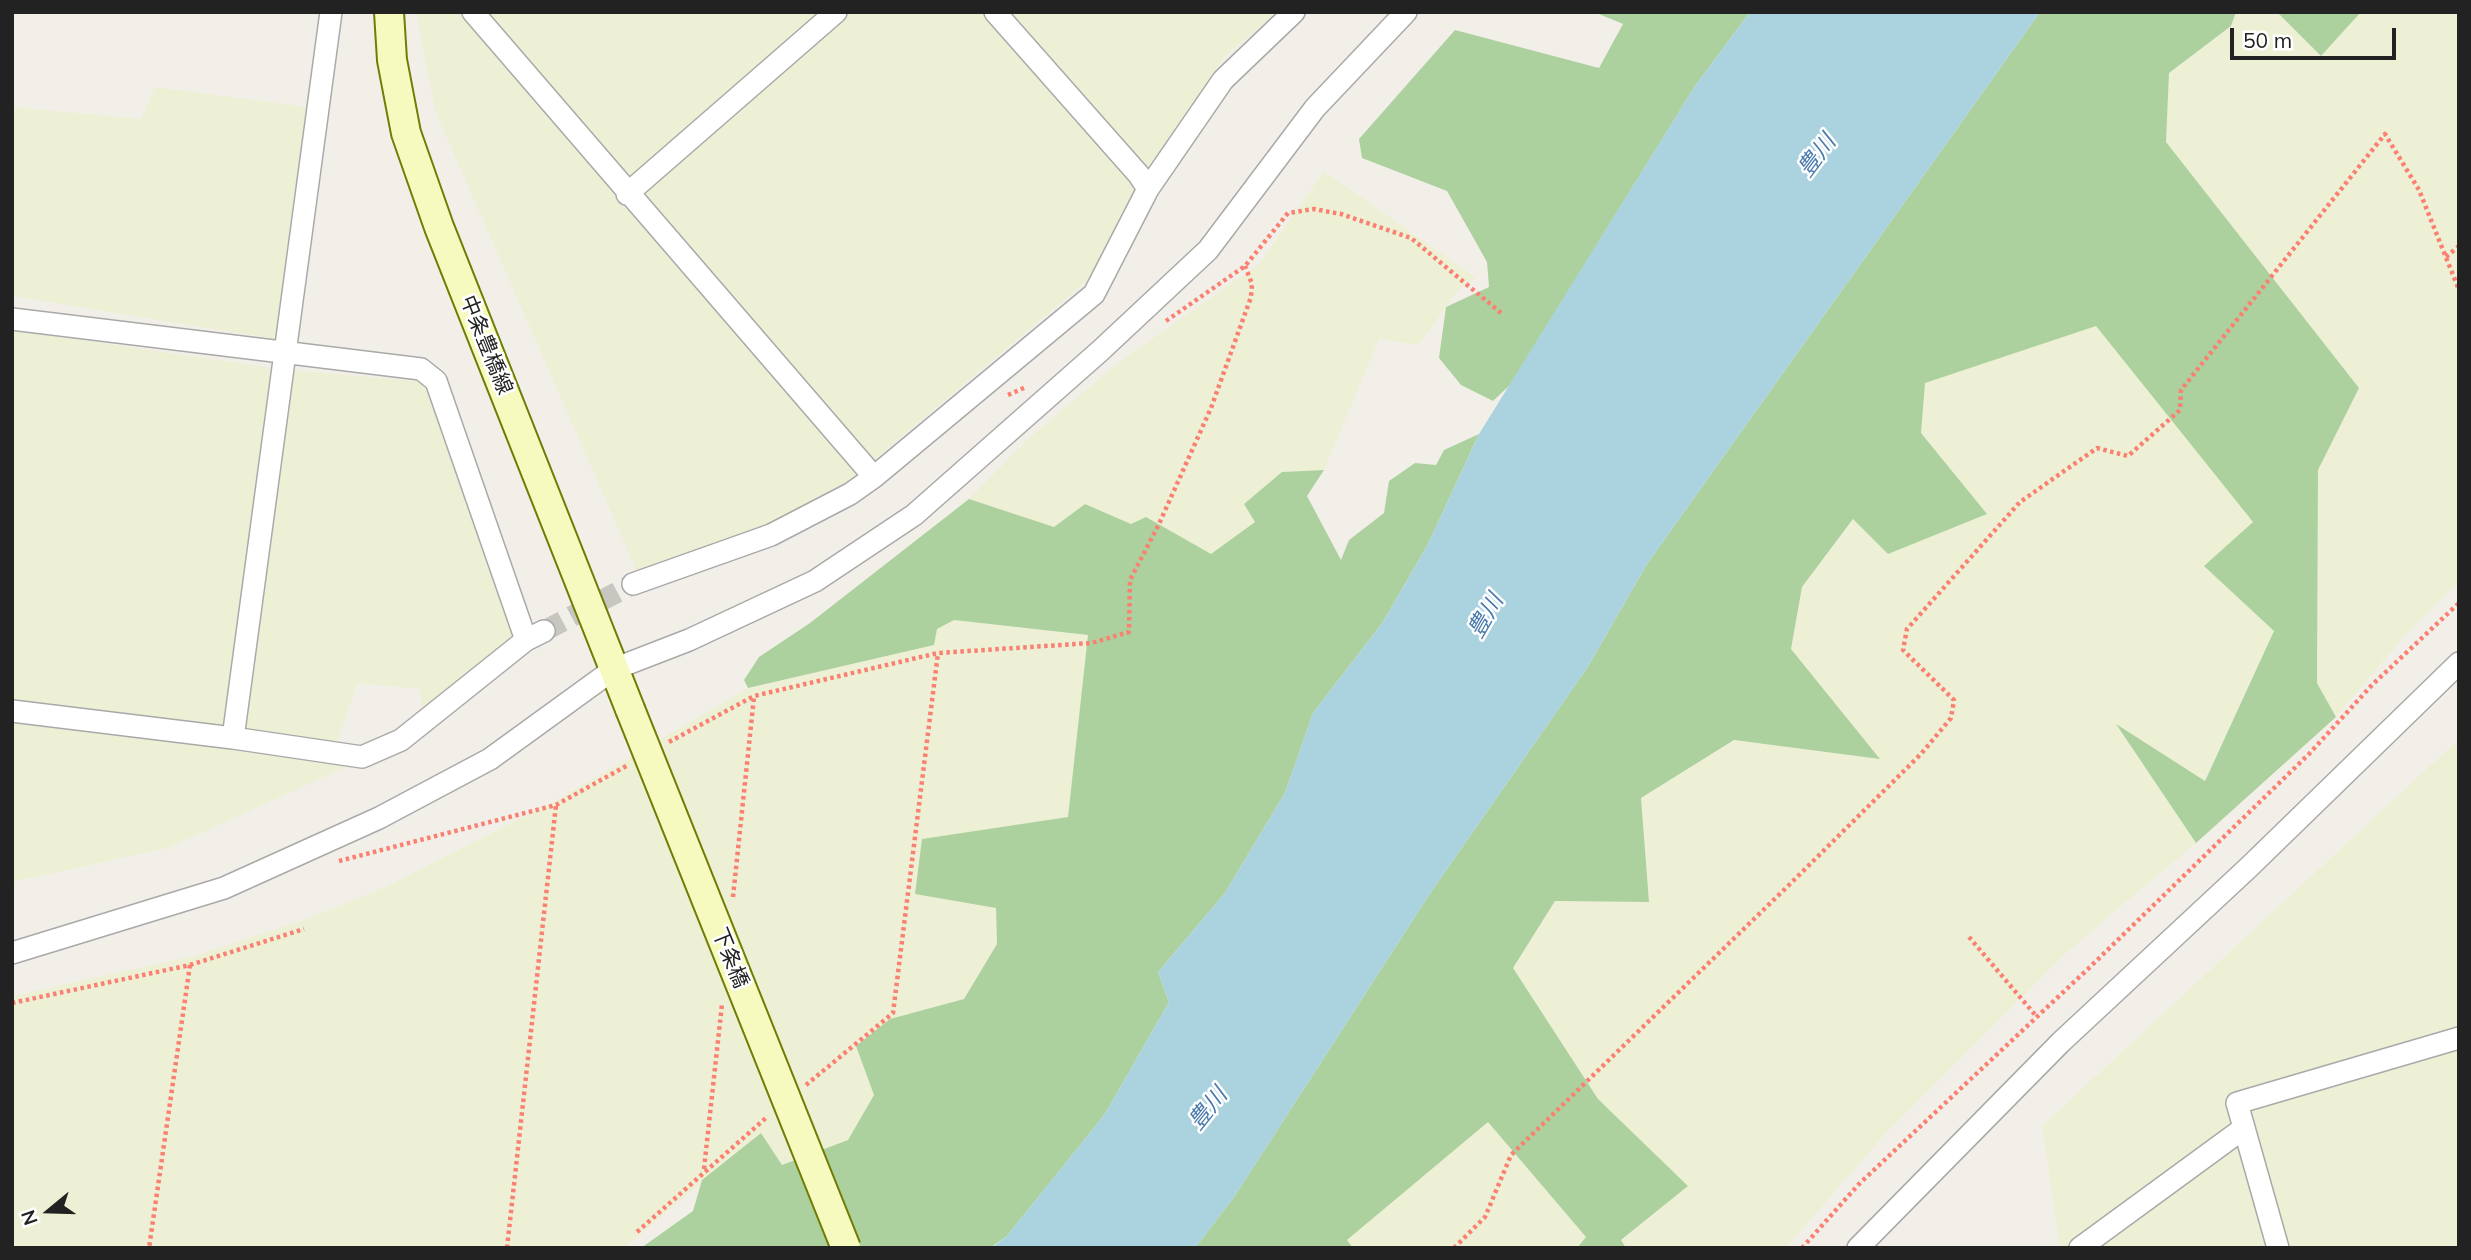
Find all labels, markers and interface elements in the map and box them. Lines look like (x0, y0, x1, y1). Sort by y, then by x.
scale bar (2233, 14, 2399, 58)
text: 50 m (2243, 27, 2292, 53)
water label: 豊川 (1792, 129, 1842, 183)
street label: 中条豊橋線 (455, 292, 517, 398)
water label: 豊川 (1463, 589, 1509, 643)
street label: 下条橋 (707, 924, 753, 992)
water label: 豊川 (1183, 1082, 1233, 1136)
north arrow (14, 1176, 84, 1246)
text: N (15, 1207, 43, 1229)

